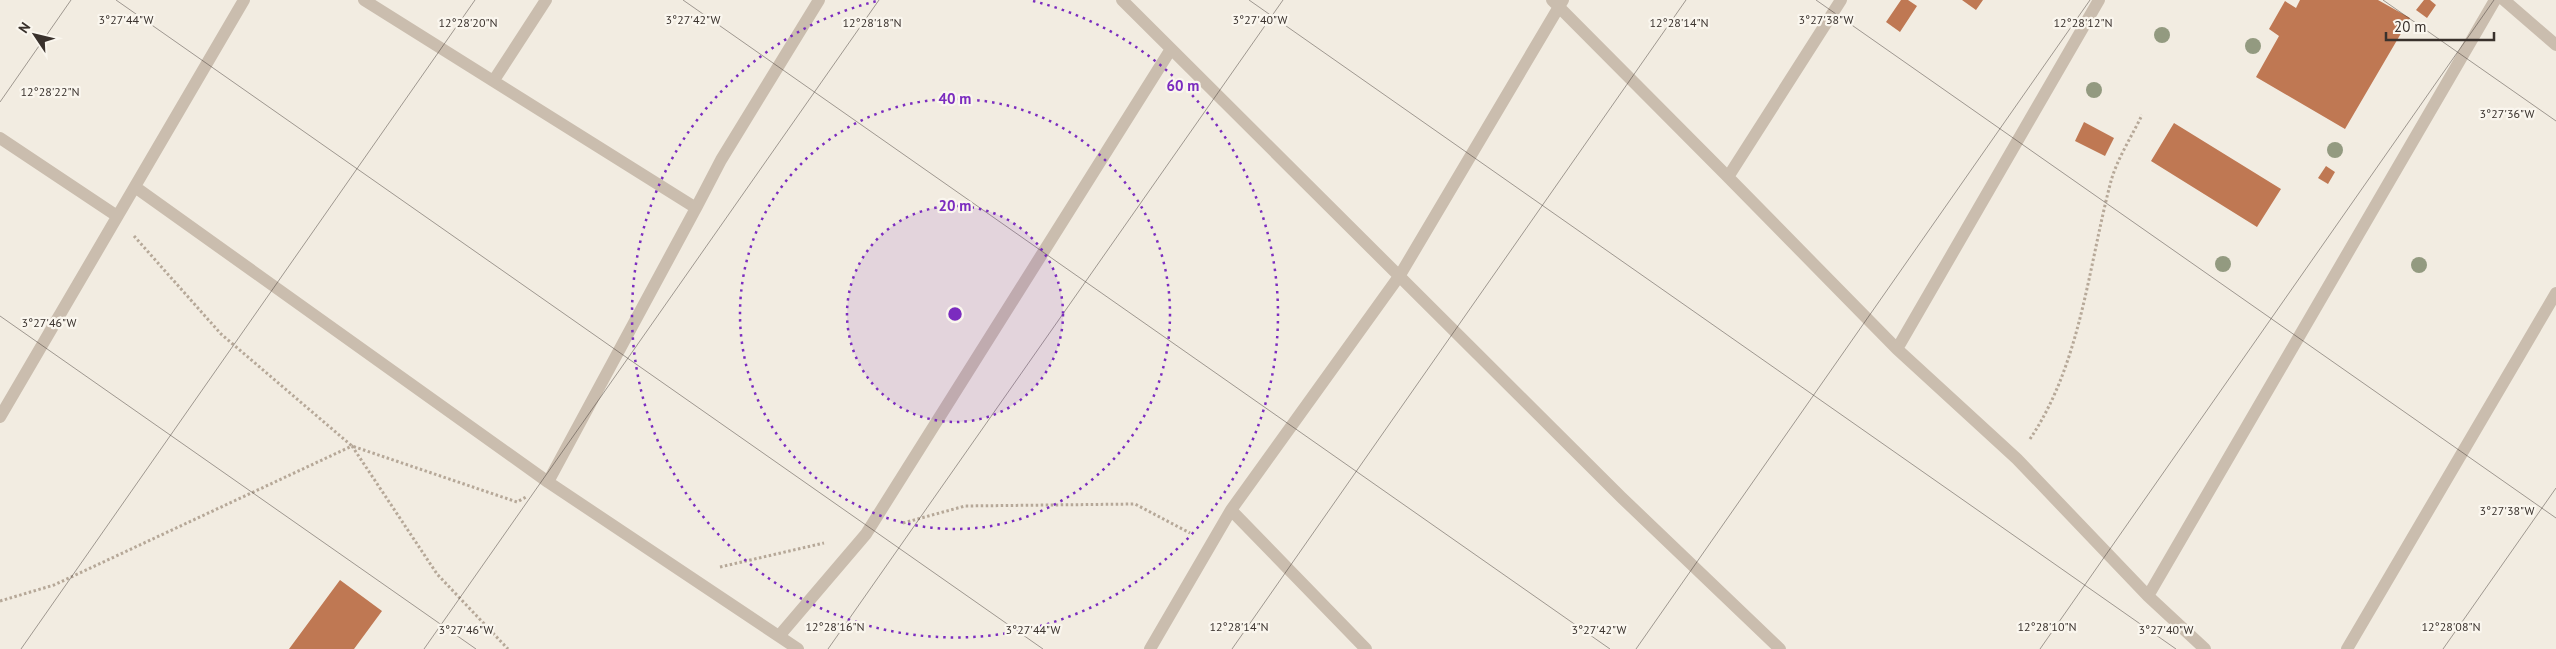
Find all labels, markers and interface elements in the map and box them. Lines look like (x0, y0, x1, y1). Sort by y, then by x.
north arrow (10, 10, 60, 60)
scale bar (2386, 10, 2494, 42)
text: 3°27'44"W (99, 12, 153, 27)
text: 3°27'42"W (666, 12, 720, 27)
text: 3°27'40"W (1233, 12, 1287, 27)
text: 3°27'38"W (1799, 12, 1853, 27)
text: 12°28'20"N (438, 15, 498, 30)
text: 12°28'18"N (842, 15, 902, 30)
text: 12°28'14"N (1649, 15, 1709, 30)
text: 12°28'12"N (2053, 15, 2113, 30)
text: 20 m (2394, 17, 2427, 36)
text: N (14, 19, 34, 36)
text: 60 m (1167, 76, 1199, 95)
text: 12°28'22"N (20, 84, 80, 99)
text: 40 m (939, 89, 971, 108)
text: 3°27'36"W (2480, 106, 2534, 121)
text: 20 m (939, 196, 971, 215)
centre of rings (946, 305, 964, 323)
text: 3°27'46"W (22, 315, 76, 330)
text: 3°27'38"W (2480, 503, 2534, 518)
text: 12°28'16"N (805, 619, 865, 634)
text: 12°28'14"N (1209, 619, 1269, 634)
text: 12°28'10"N (2017, 619, 2077, 634)
text: 12°28'08"N (2421, 619, 2481, 634)
text: 3°27'46"W (439, 622, 493, 637)
text: 3°27'44"W (1006, 622, 1060, 637)
text: 3°27'42"W (1572, 622, 1626, 637)
text: 3°27'40"W (2139, 622, 2193, 637)

